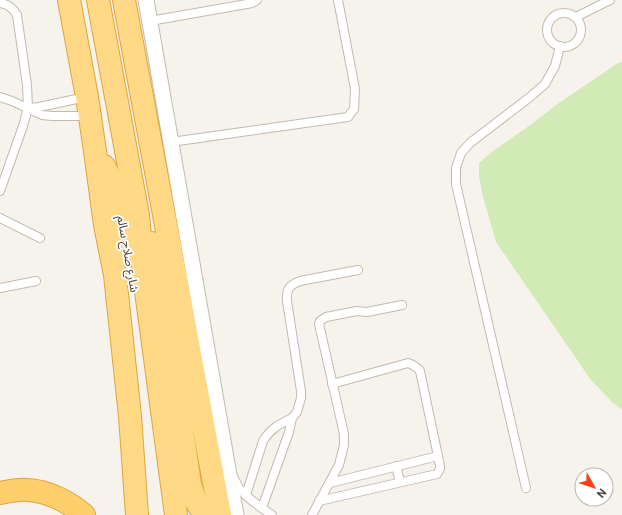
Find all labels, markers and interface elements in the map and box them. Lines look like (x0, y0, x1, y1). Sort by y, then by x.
street label: شارع صلاح سالم (112, 214, 142, 294)
north arrow (574, 467, 614, 507)
text: N (594, 486, 609, 500)

